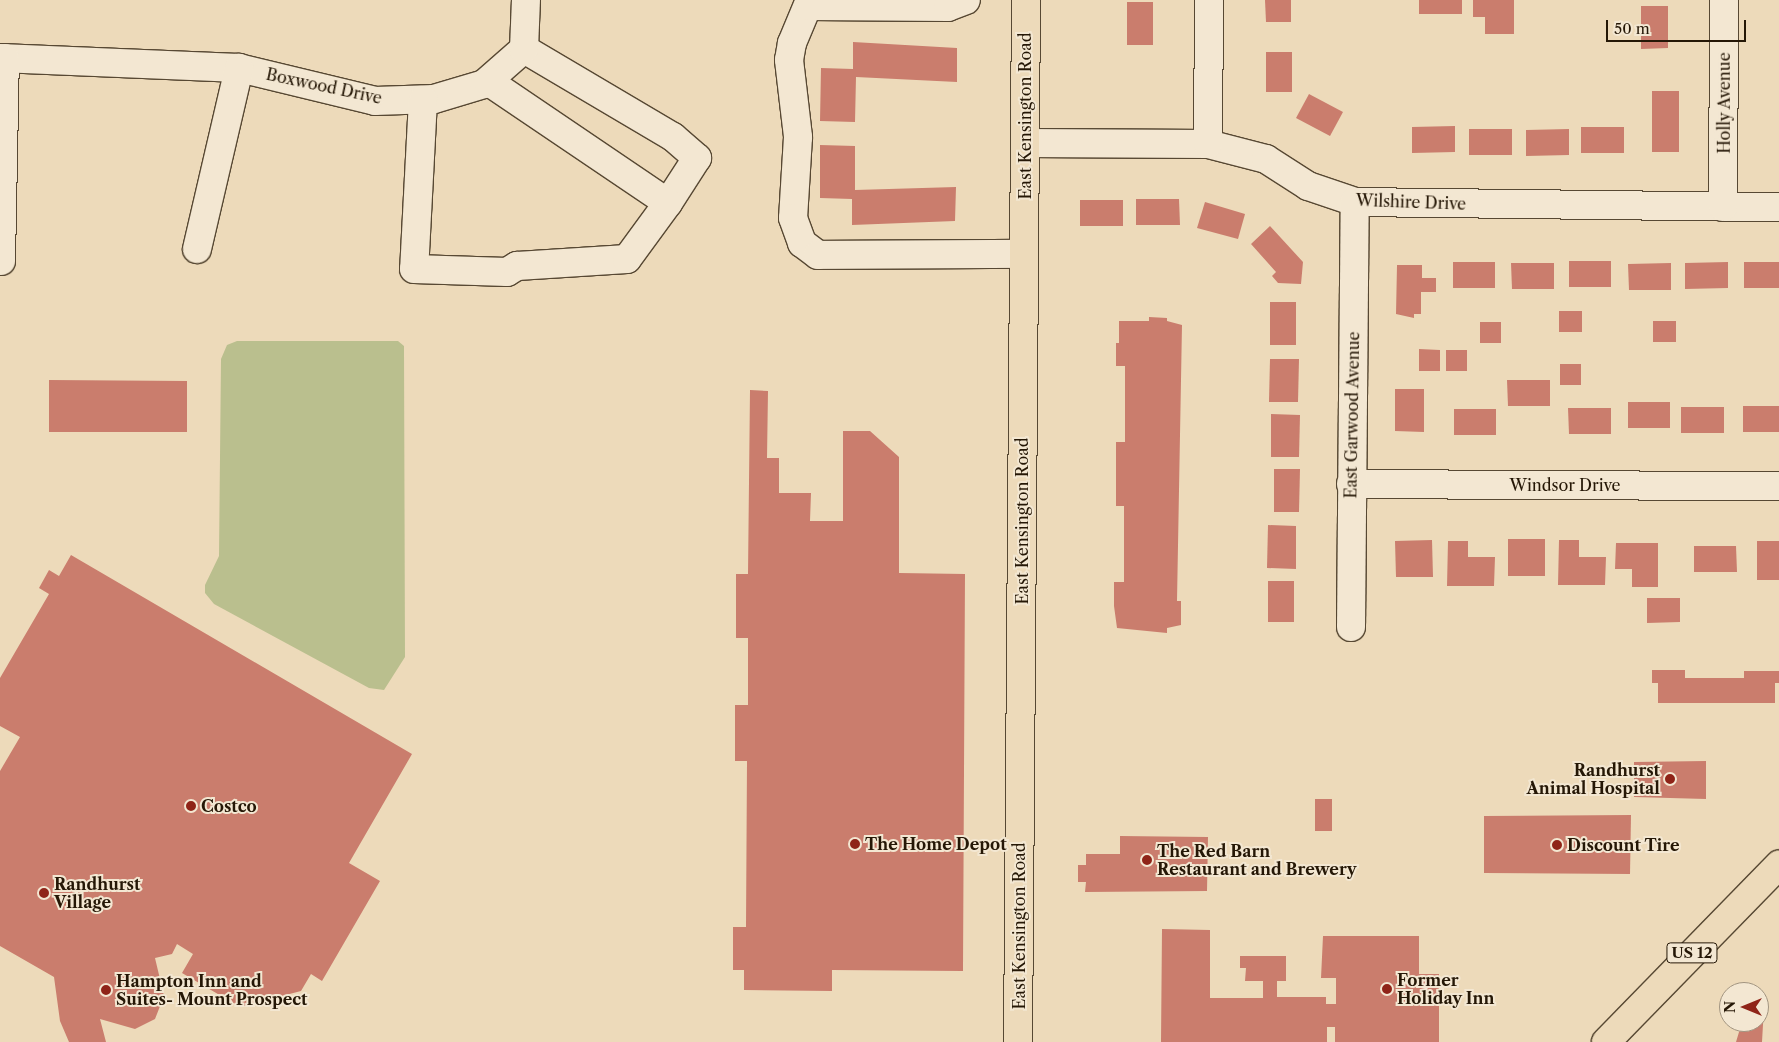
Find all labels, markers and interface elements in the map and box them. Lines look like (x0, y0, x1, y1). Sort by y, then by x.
scale bar (1609, 10, 1749, 42)
text: 50 m (1614, 19, 1650, 38)
street label: East Kensington Road (1015, 33, 1035, 199)
street label: Holly Avenue (1714, 52, 1734, 154)
street label: Boxwood Drive (264, 64, 384, 108)
street label: Wilshire Drive (1356, 190, 1466, 214)
street label: East Garwood Avenue (1341, 331, 1363, 499)
street label: East Kensington Road (1012, 438, 1032, 604)
street label: Windsor Drive (1509, 475, 1621, 495)
place label: Randhurst Animal Hospital (1526, 760, 1660, 798)
marker: Randhurst Animal Hospital (1664, 773, 1676, 785)
place label: Costco (201, 796, 257, 816)
marker: Costco (185, 800, 197, 812)
place label: The Home Depot (865, 834, 1007, 854)
place label: Discount Tire (1567, 835, 1680, 855)
marker: The Home Depot (849, 838, 861, 850)
marker: Discount Tire (1551, 839, 1563, 851)
place label: The Red Barn Restaurant and Brewery (1157, 841, 1357, 879)
street label: East Kensington Road (1009, 843, 1029, 1009)
marker: The Red Barn Restaurant and Brewery (1141, 854, 1153, 866)
place label: Randhurst Village (54, 874, 140, 912)
marker: Randhurst Village (38, 887, 50, 899)
road number: US 12 (1666, 940, 1718, 966)
place label: Former Holiday Inn (1397, 970, 1495, 1008)
place label: Hampton Inn and Suites- Mount Prospect (116, 971, 308, 1009)
north arrow (1719, 982, 1769, 1032)
marker: Former Holiday Inn (1381, 983, 1393, 995)
marker: Hampton Inn and Suites- Mount Prospect (100, 984, 112, 996)
text: N (1721, 1001, 1739, 1013)

